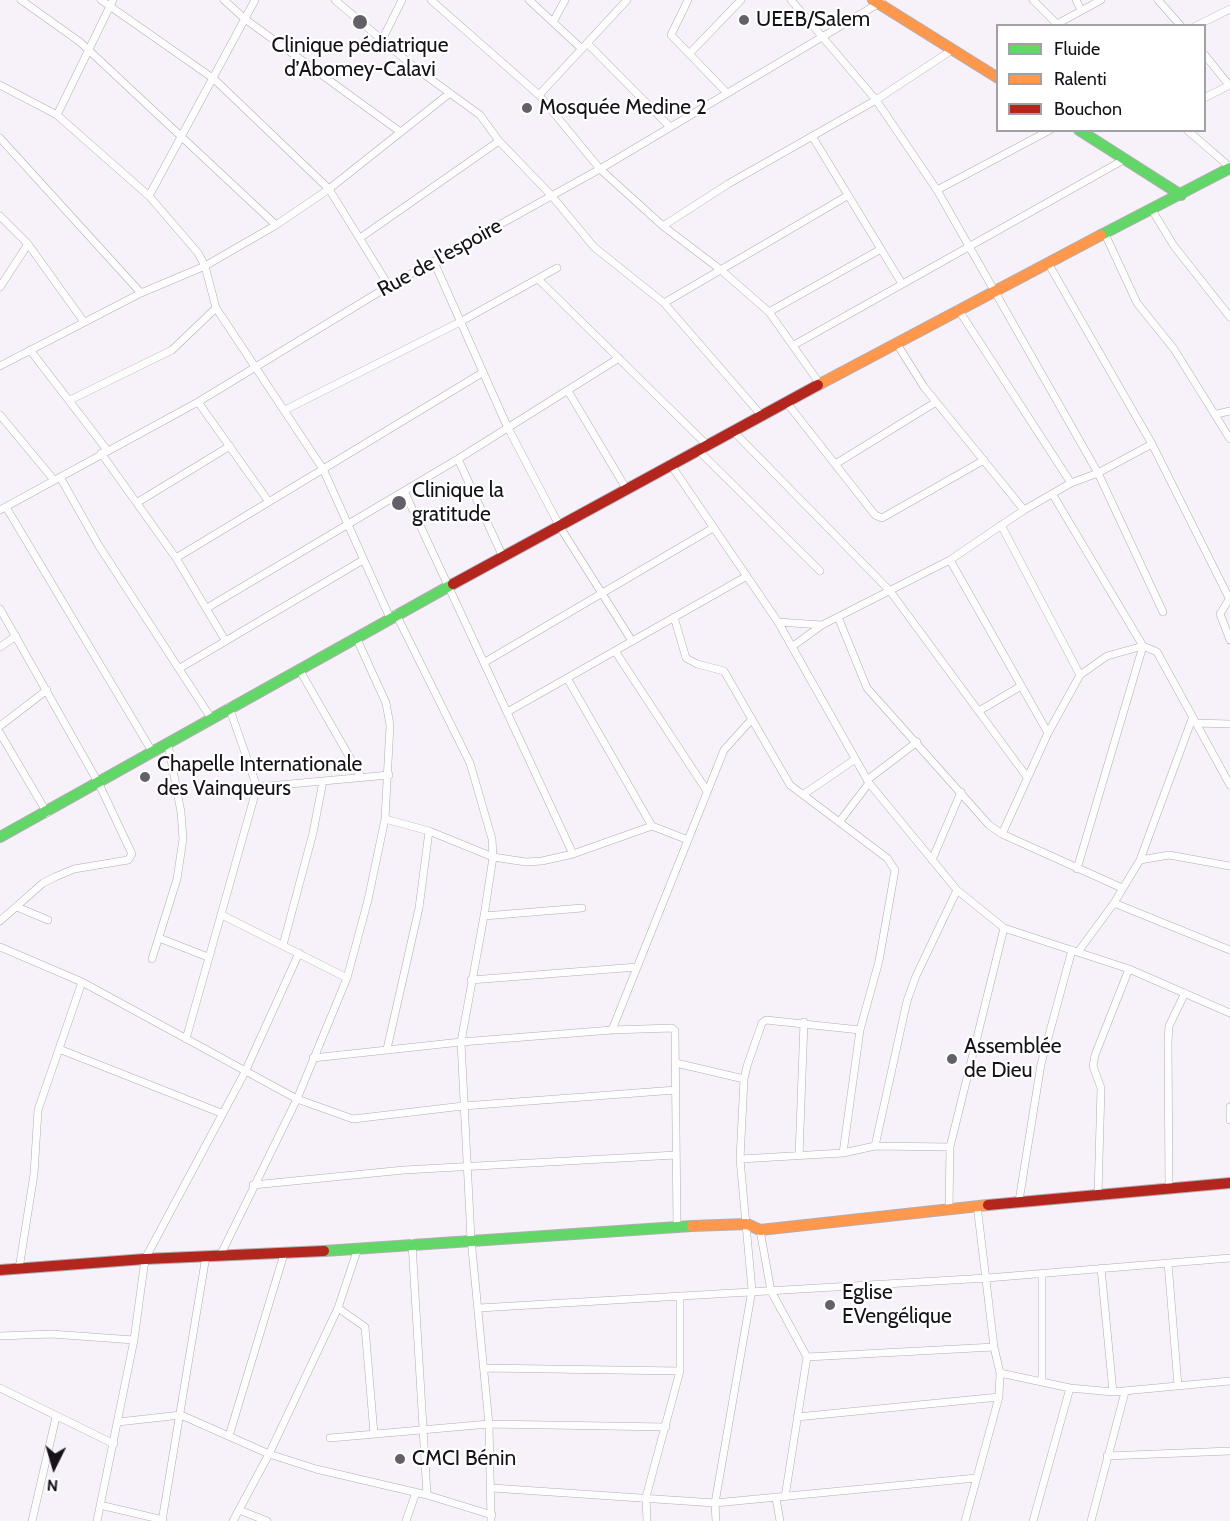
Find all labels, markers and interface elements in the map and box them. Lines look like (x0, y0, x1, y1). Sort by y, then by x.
place label: UEEB/Salem (756, 7, 870, 33)
marker: Clinique pédiatrique d’Abomey-Calavi (351, 13, 369, 31)
marker: UEEB/Salem (737, 13, 751, 27)
legend (996, 24, 1206, 132)
place label: Clinique pédiatrique d’Abomey-Calavi (272, 33, 448, 83)
text: Fluide (1054, 38, 1100, 60)
text: Ralenti (1054, 68, 1107, 90)
place label: Mosquée Medine 2 (539, 95, 707, 121)
text: Bouchon (1054, 98, 1122, 120)
marker: Mosquée Medine 2 (520, 101, 534, 115)
street label: Rue de l'espoire (373, 213, 507, 303)
place label: Clinique la gratitude (412, 478, 504, 528)
marker: Clinique la gratitude (390, 494, 408, 512)
place label: Chapelle Internationale des Vainqueurs (157, 752, 362, 802)
marker: Chapelle Internationale des Vainqueurs (138, 770, 152, 784)
place label: Assemblée de Dieu (964, 1034, 1062, 1084)
marker: Assemblée de Dieu (945, 1052, 959, 1066)
place label: Eglise EVengélique (842, 1280, 952, 1330)
marker: Eglise EVengélique (823, 1298, 837, 1312)
north arrow (24, 1437, 84, 1497)
place label: CMCI Bénin (412, 1446, 516, 1472)
marker: CMCI Bénin (393, 1452, 407, 1466)
text: N (46, 1475, 59, 1495)

